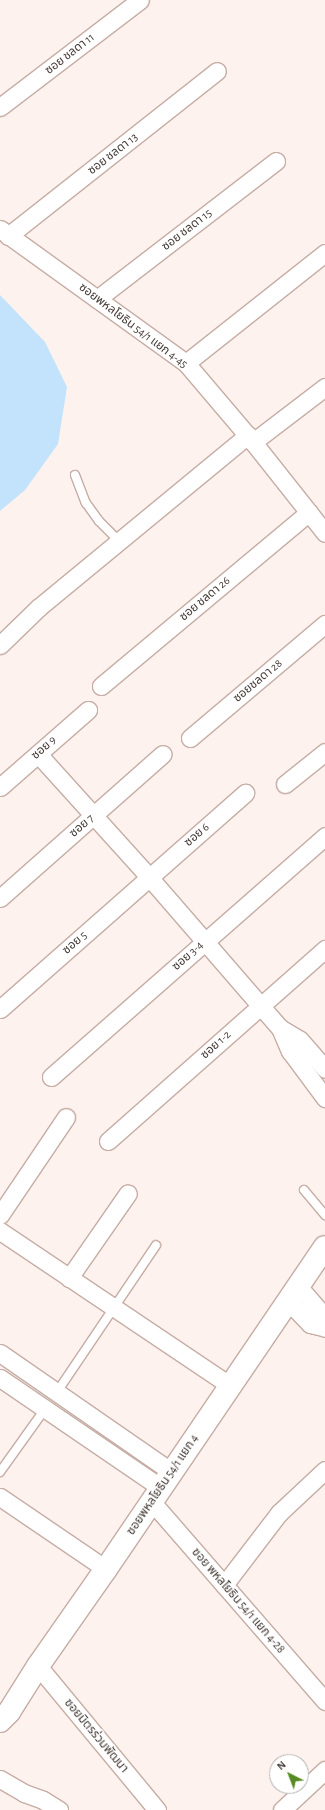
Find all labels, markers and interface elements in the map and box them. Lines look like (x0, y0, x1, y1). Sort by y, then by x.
street label: ซอย ชลดา 11 (42, 30, 98, 78)
street label: ซอย ชลดา 13 (85, 130, 141, 178)
street label: ซอย ชลดา 15 (159, 206, 215, 254)
street label: ซอยพหลโยธิน 54/1 แยก 4-45 (76, 280, 190, 372)
street label: ซอย ชลดา 26 (177, 574, 233, 624)
street label: ซอยชลดา 28 (231, 656, 285, 706)
street label: ซอย 9 (29, 733, 59, 763)
street label: ซอย 7 (67, 811, 97, 841)
street label: ซอย 6 (182, 820, 212, 850)
street label: ซอย 5 (60, 928, 90, 958)
street label: ซอย 3-4 (169, 938, 207, 974)
street label: ซอย 1-2 (198, 1028, 234, 1062)
street label: ซอยพหลโยธิน 54/1 แยก 4 (124, 1432, 202, 1538)
street label: ซอย พหลโยธิน 54/1 แยก 4-28 (188, 1545, 288, 1657)
street label: ซอยมิตรร่วมพัฒนา (61, 1696, 131, 1776)
north arrow (269, 1754, 309, 1794)
text: N (275, 1759, 288, 1772)

